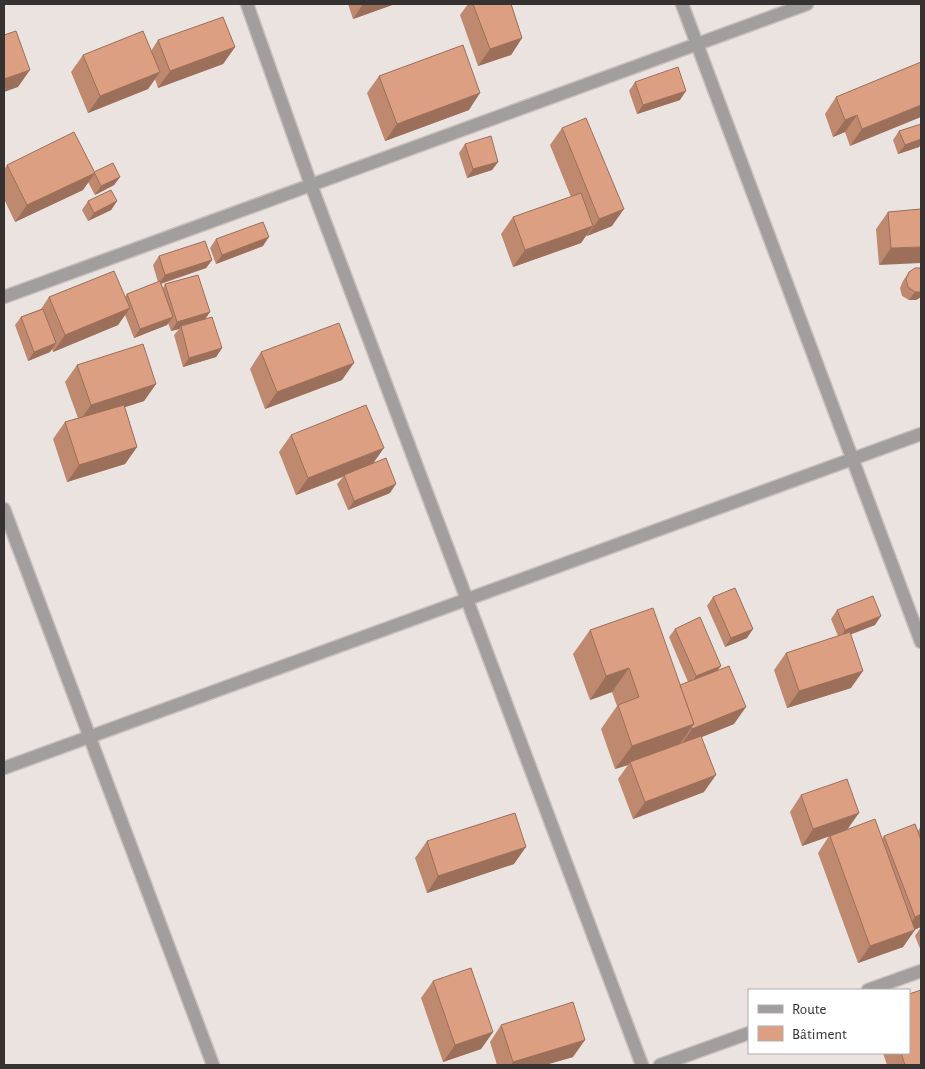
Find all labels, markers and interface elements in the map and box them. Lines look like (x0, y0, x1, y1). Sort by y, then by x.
legend (748, 989, 910, 1054)
text: Route (792, 1002, 826, 1017)
text: Bâtiment (792, 1027, 847, 1042)

